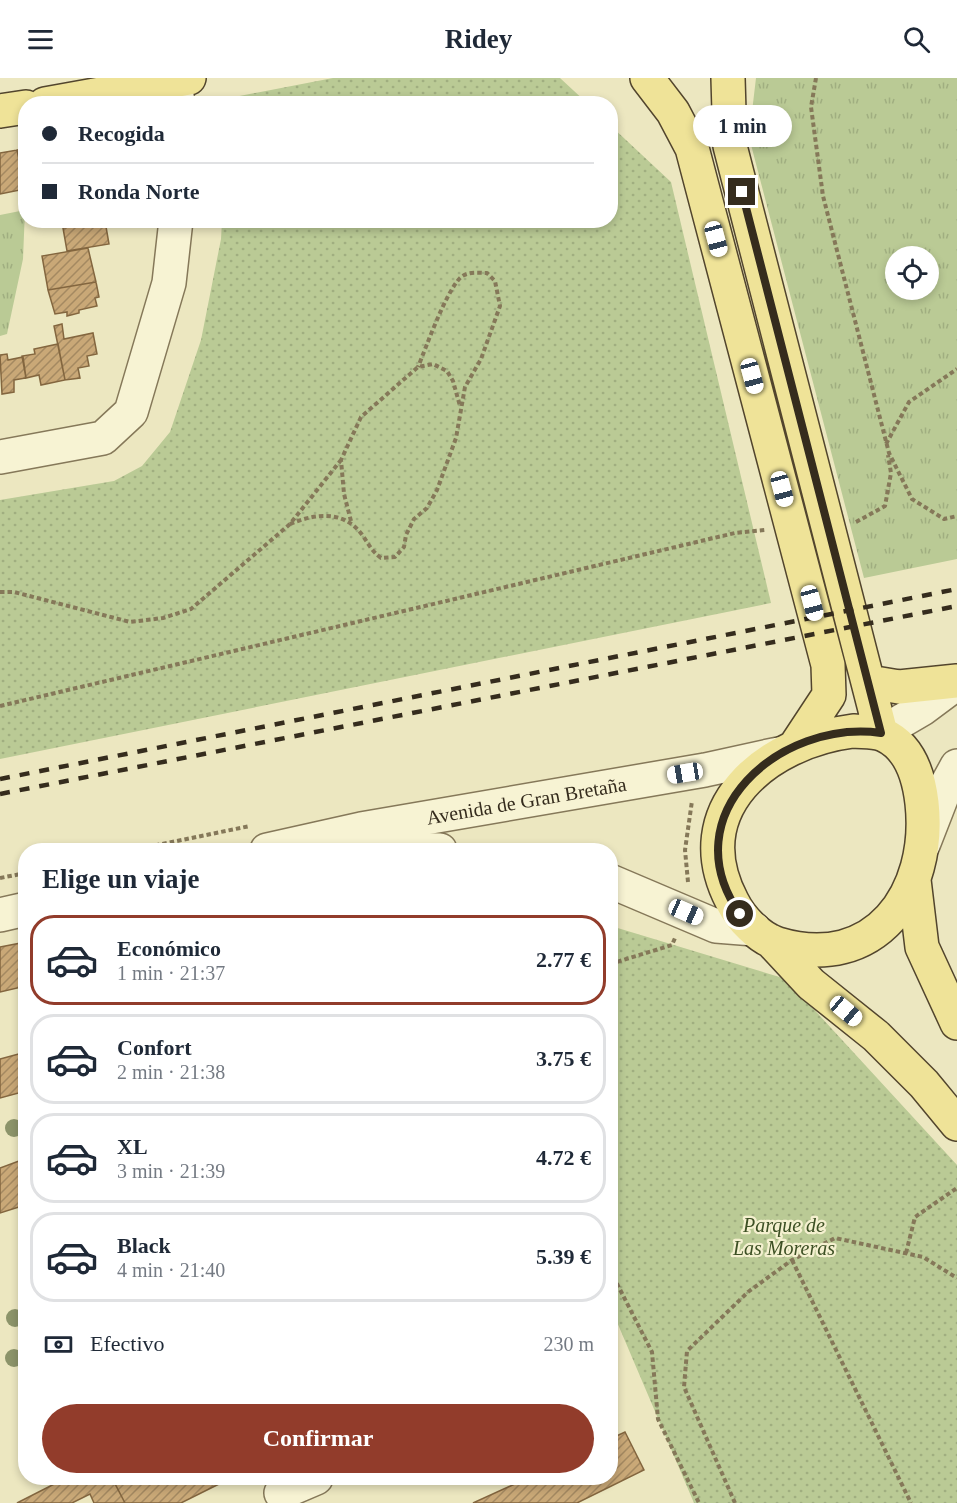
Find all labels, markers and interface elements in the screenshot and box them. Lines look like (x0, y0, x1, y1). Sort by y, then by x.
icon: menu (24, 23, 57, 56)
icon: search (900, 23, 933, 56)
text: Ridey (445, 24, 512, 54)
callout: 1 min (692, 105, 792, 147)
text: 1 min (718, 115, 767, 137)
text: Recogida (78, 121, 165, 146)
route end (728, 178, 755, 205)
text: Ronda Norte (78, 179, 200, 204)
car (703, 219, 729, 259)
map controls (885, 246, 939, 300)
button: locate (885, 246, 939, 300)
car (739, 356, 765, 396)
car (769, 469, 795, 509)
car (799, 583, 825, 623)
car (666, 761, 704, 785)
street label: Avenida de Gran Bretaña (425, 773, 628, 829)
text: Elige un viaje (42, 864, 200, 894)
car (666, 896, 706, 928)
route start (726, 900, 753, 927)
icon: car (45, 933, 99, 987)
text: Económico (117, 936, 221, 961)
text: 2.77 € (536, 947, 591, 972)
text: 1 min · 21:37 (117, 962, 225, 984)
car (826, 993, 866, 1029)
icon: car (45, 1032, 99, 1086)
text: Confort (117, 1035, 192, 1060)
text: 3.75 € (536, 1046, 591, 1071)
text: 2 min · 21:38 (117, 1061, 225, 1083)
icon: car (45, 1131, 99, 1185)
text: XL (117, 1134, 148, 1159)
text: 4.72 € (536, 1145, 591, 1170)
text: 3 min · 21:39 (117, 1160, 225, 1182)
park label: Parque de Las Moreras (732, 1214, 835, 1259)
icon: car (45, 1230, 99, 1284)
text: Black (117, 1233, 171, 1258)
text: 5.39 € (536, 1244, 591, 1269)
text: 4 min · 21:40 (117, 1259, 225, 1281)
icon: cash (42, 1328, 75, 1361)
text: Efectivo (90, 1331, 165, 1356)
text: 230 m (543, 1333, 594, 1355)
button: Confirmar (42, 1404, 594, 1473)

